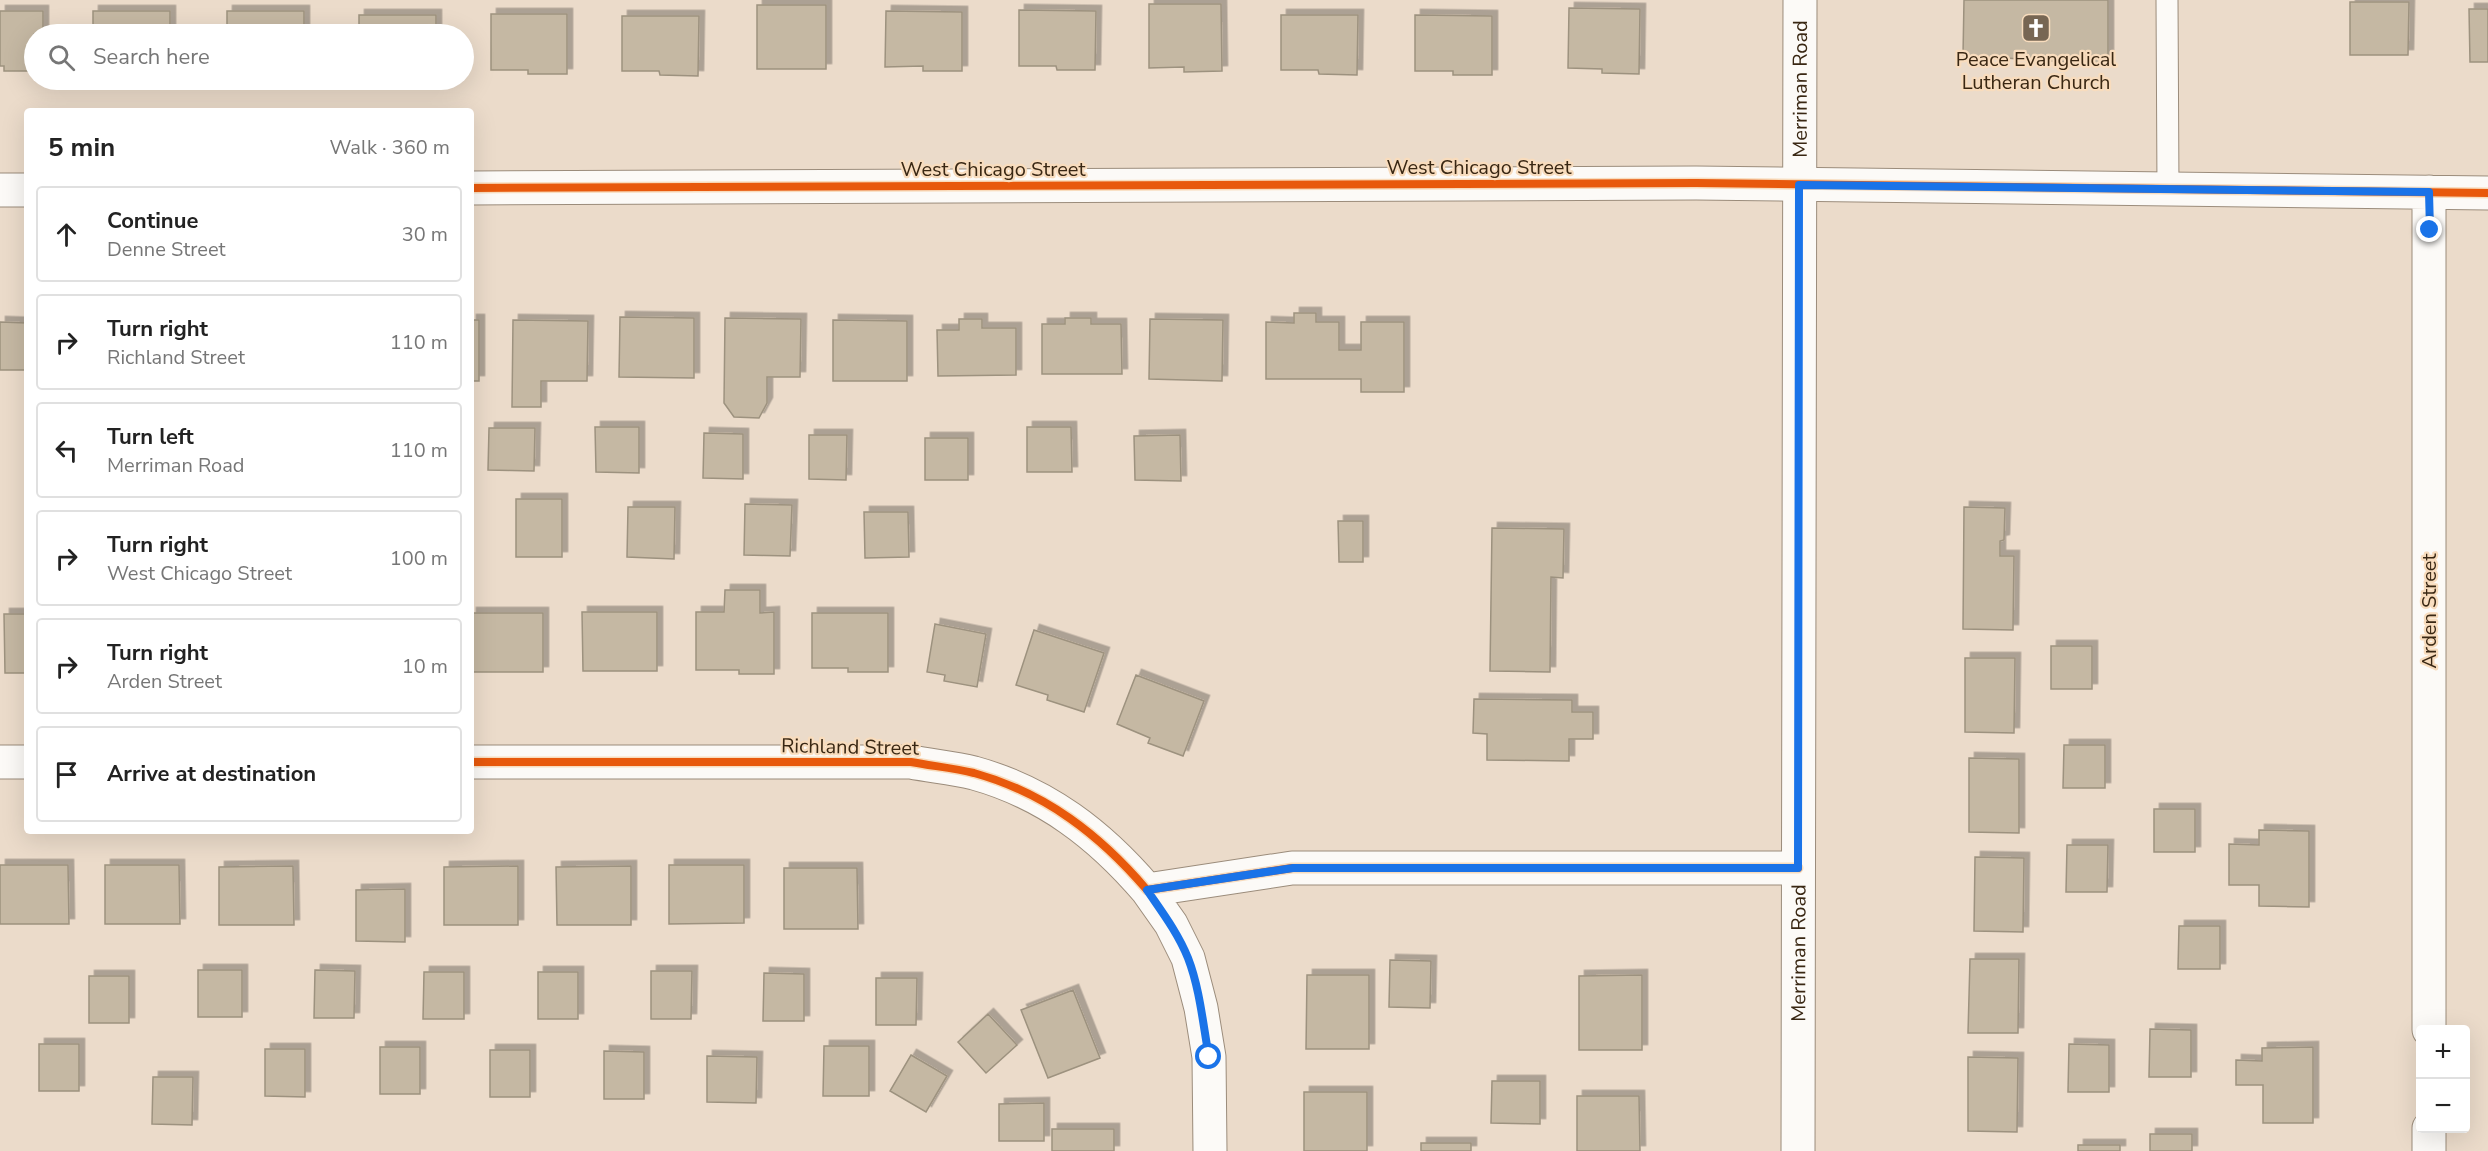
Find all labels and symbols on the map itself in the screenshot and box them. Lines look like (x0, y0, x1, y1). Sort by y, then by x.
church icon: Peace Evangelical Lutheran Church (2020, 12, 2052, 44)
street label: Merriman Road (1786, 20, 1813, 158)
place label: Peace Evangelical Lutheran Church (1956, 46, 2116, 96)
street label: West Chicago Street (1387, 154, 1572, 181)
street label: West Chicago Street (901, 156, 1086, 183)
route end (2416, 216, 2442, 242)
street label: Arden Street (2416, 553, 2443, 668)
street label: Richland Street (781, 732, 920, 762)
street label: Merriman Road (1785, 884, 1812, 1022)
route start (1195, 1043, 1221, 1069)

